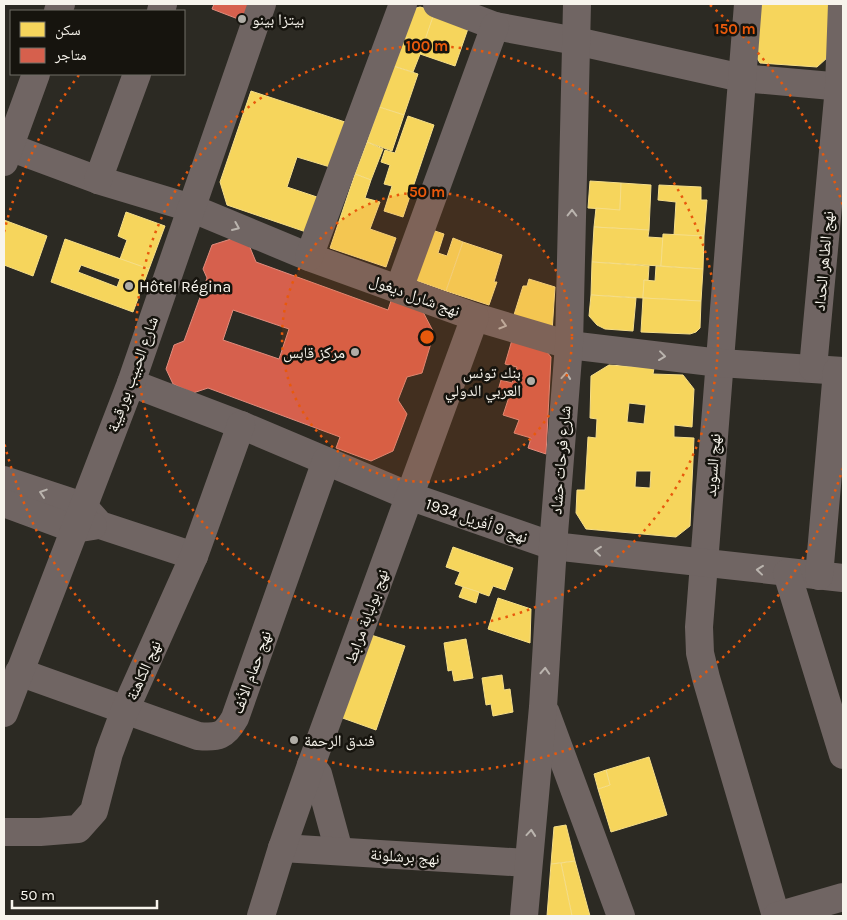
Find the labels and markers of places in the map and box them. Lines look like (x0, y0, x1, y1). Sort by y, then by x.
place label: بيتزا بينو (252, 10, 304, 29)
marker: بيتزا بينو (236, 13, 248, 25)
place label: Hôtel Régina (139, 277, 231, 296)
marker: Hôtel Régina (123, 280, 135, 292)
centre of rings (418, 328, 436, 346)
place label: مركز قابس (283, 343, 345, 363)
marker: مركز قابس (349, 346, 361, 358)
place label: بنك تونس العربي الدولي (445, 363, 521, 403)
marker: بنك تونس العربي الدولي (525, 375, 537, 387)
place label: فندق الرحمة (304, 731, 375, 751)
marker: فندق الرحمة (288, 734, 300, 746)

